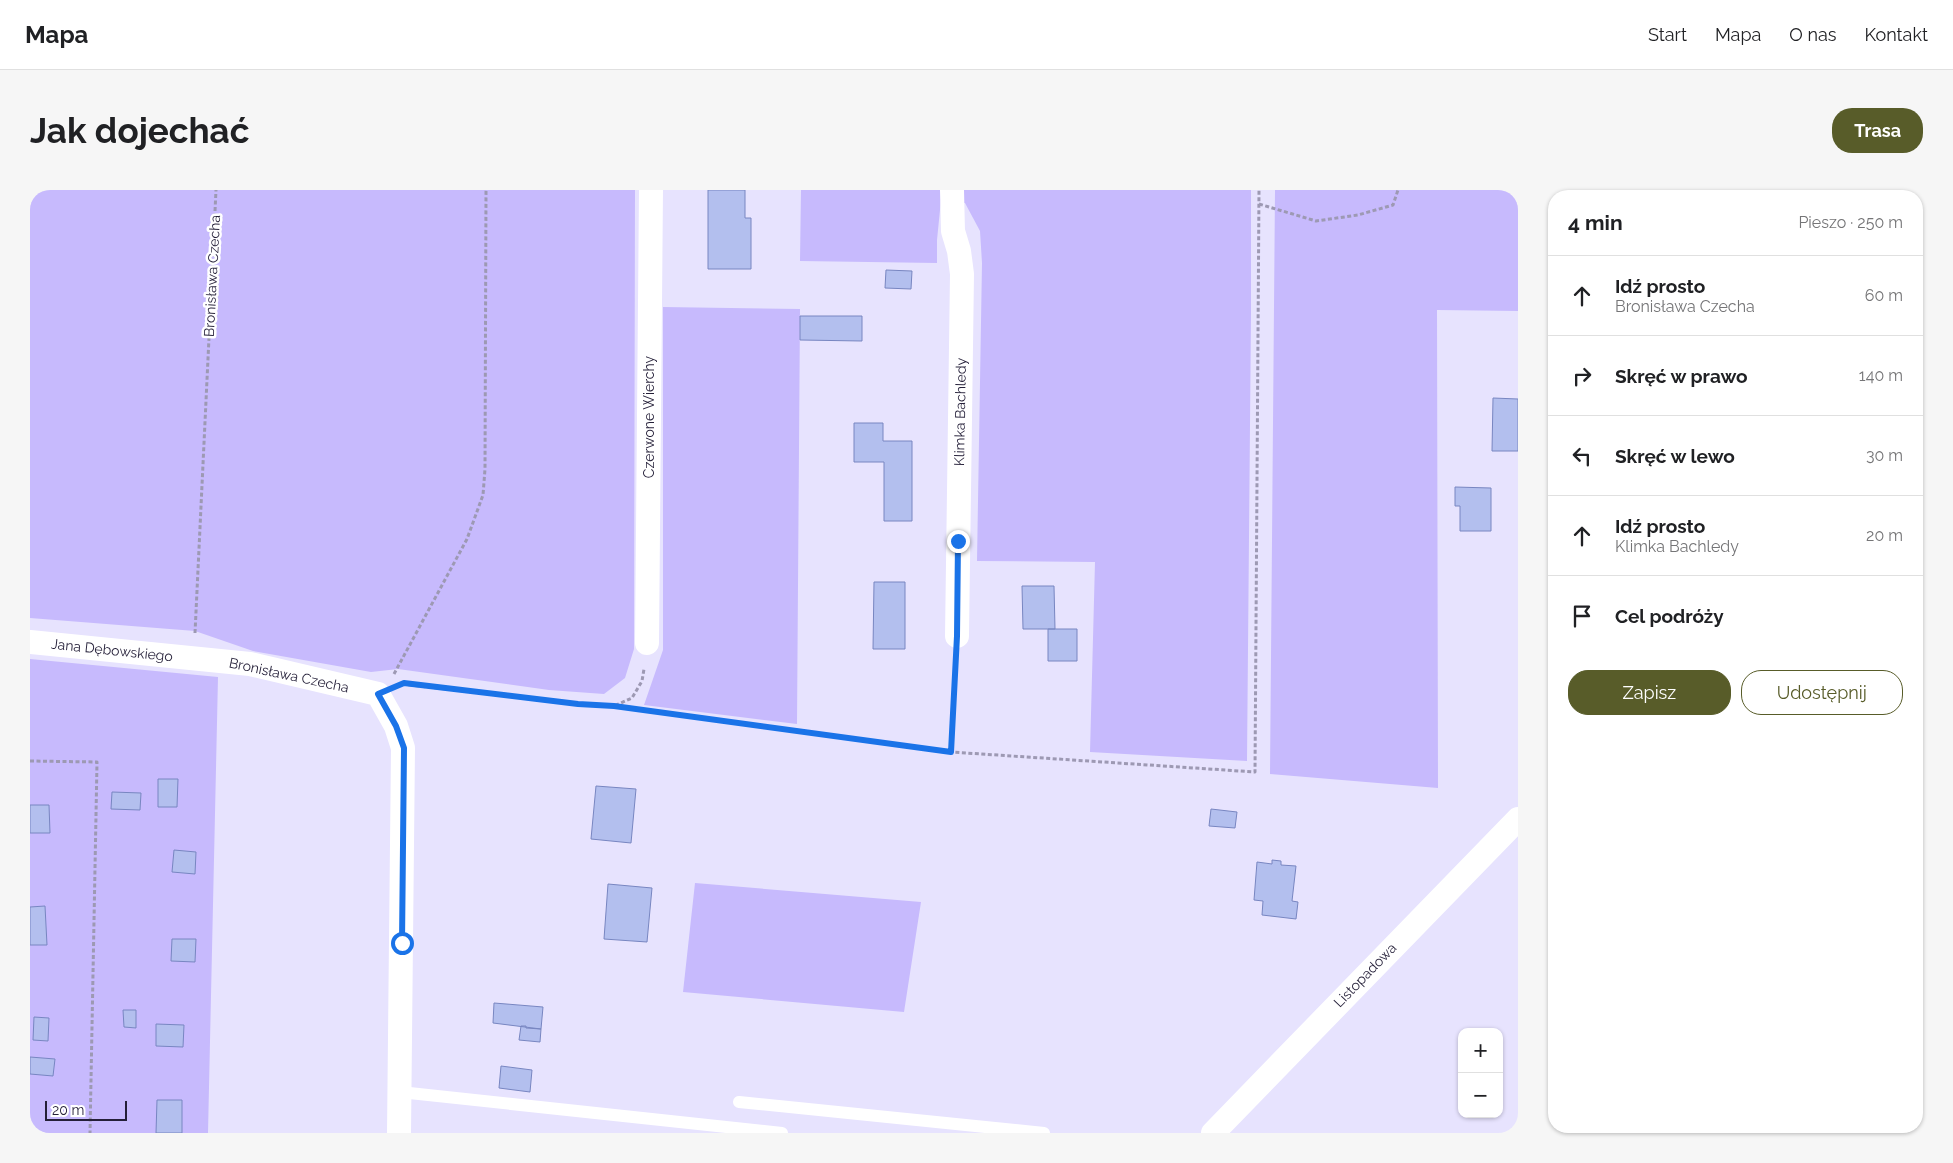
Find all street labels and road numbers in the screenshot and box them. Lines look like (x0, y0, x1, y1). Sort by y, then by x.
street label: Bronisława Czecha (201, 215, 223, 337)
street label: Czerwone Wierchy (641, 355, 657, 478)
street label: Klimka Bachledy (951, 357, 969, 466)
street label: Jana Dębowskiego (50, 636, 174, 664)
street label: Bronisława Czecha (228, 654, 350, 696)
street label: Listopadowa (1330, 940, 1400, 1010)

